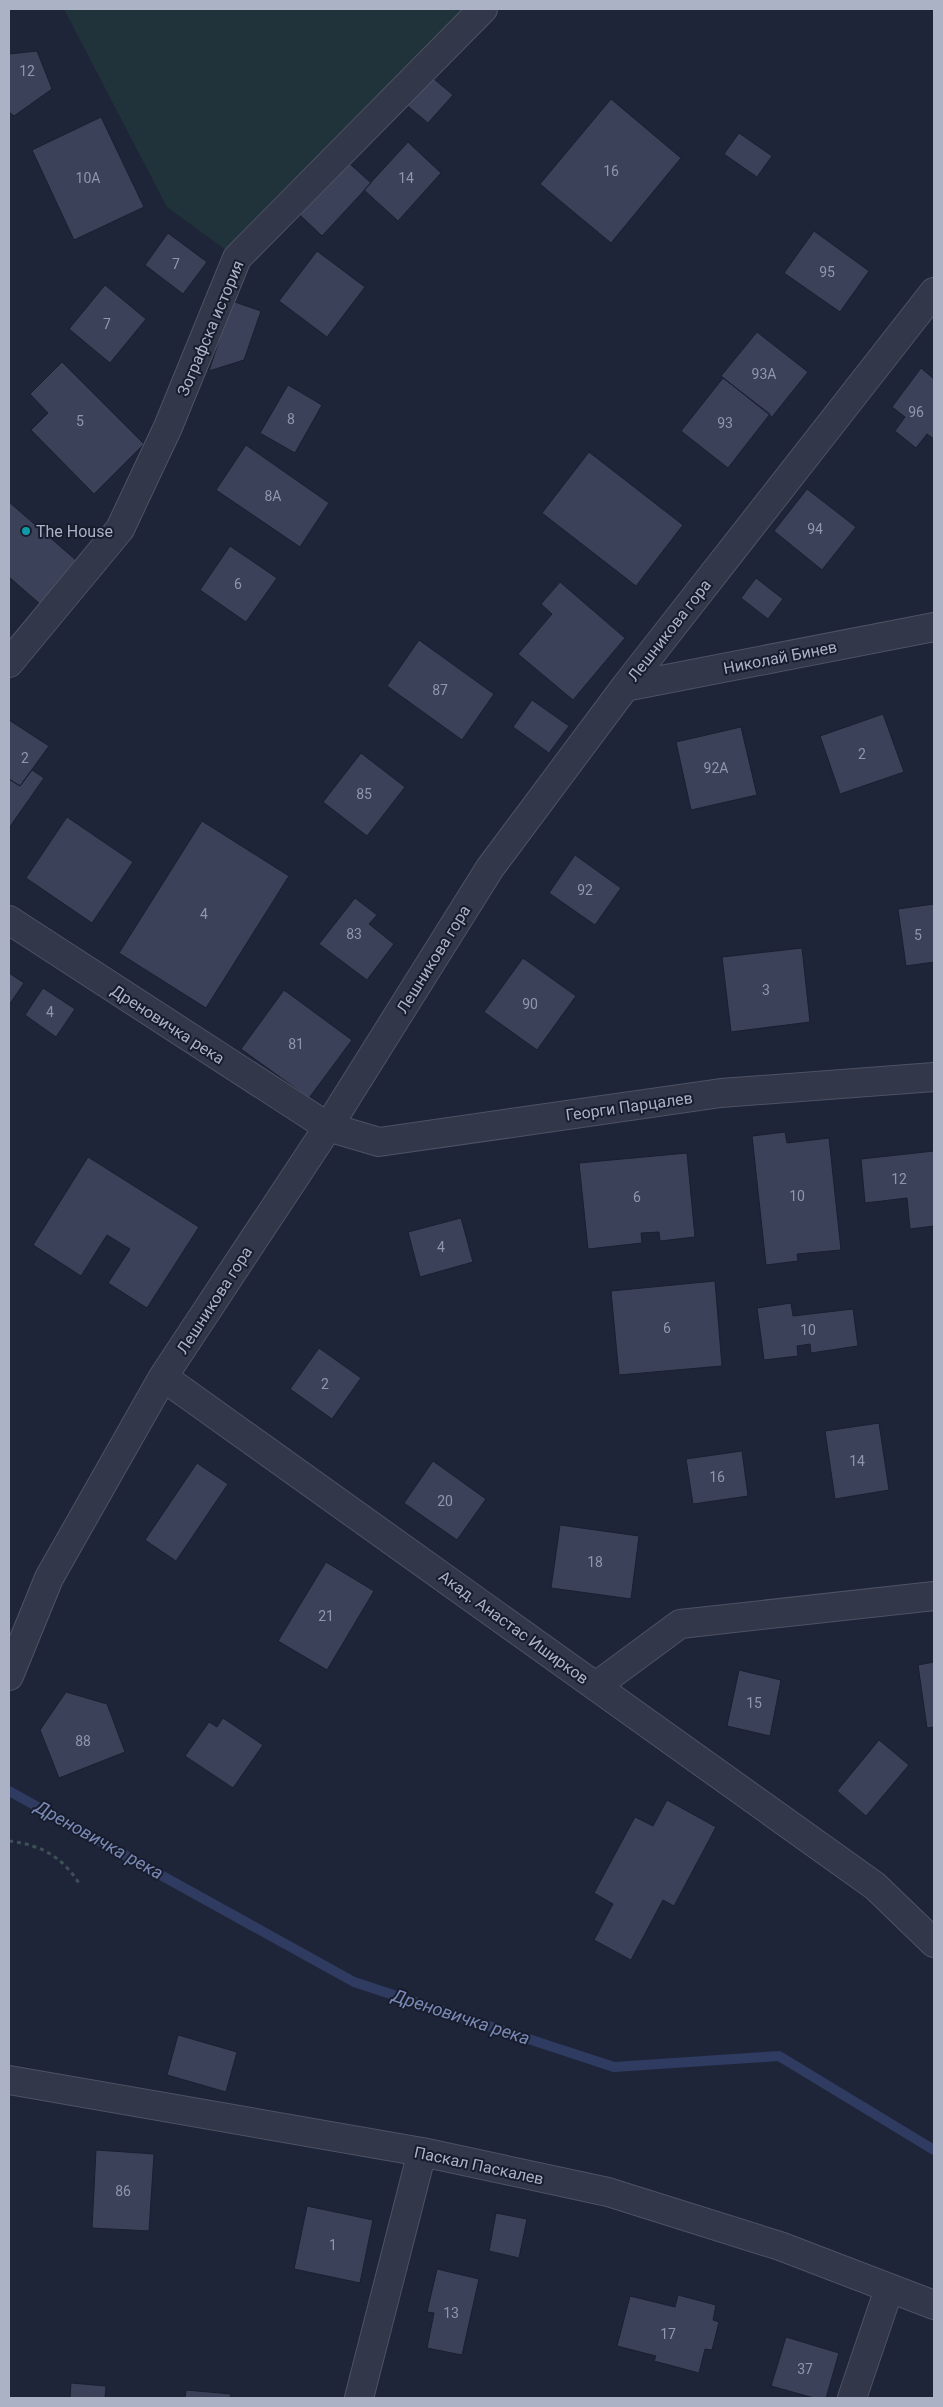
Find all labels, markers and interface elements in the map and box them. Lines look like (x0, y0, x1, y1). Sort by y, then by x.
house number: 12 (19, 63, 35, 79)
house number: 16 (603, 163, 619, 179)
house number: 10A (76, 170, 100, 186)
house number: 14 (398, 170, 414, 186)
house number: 7 (172, 256, 180, 272)
street label: Зографска история (173, 258, 248, 399)
house number: 95 (819, 264, 835, 280)
house number: 7 (103, 316, 111, 332)
house number: 93A (752, 366, 776, 382)
house number: 96 (908, 404, 924, 420)
house number: 8 (287, 411, 295, 427)
house number: 5 (76, 413, 84, 429)
house number: 93 (717, 415, 733, 431)
house number: 8A (264, 488, 282, 504)
house number: 94 (807, 521, 823, 537)
place label: The House (36, 522, 113, 541)
marker: The House (20, 525, 32, 537)
house number: 6 (234, 576, 242, 592)
street label: Лешникова гора (624, 576, 715, 685)
street label: Николай Бинев (722, 637, 839, 678)
house number: 87 (432, 682, 448, 698)
house number: 2 (858, 746, 866, 762)
house number: 2 (21, 750, 29, 766)
house number: 92A (704, 760, 728, 776)
house number: 85 (356, 786, 372, 802)
house number: 92 (577, 882, 593, 898)
street label: Лешникова гора (393, 902, 474, 1017)
house number: 4 (200, 906, 208, 922)
house number: 83 (346, 926, 362, 942)
house number: 5 (914, 927, 922, 943)
street label: Дреновичка река (108, 981, 228, 1068)
house number: 3 (762, 982, 770, 998)
house number: 90 (522, 996, 538, 1012)
house number: 4 (46, 1004, 54, 1020)
house number: 81 (288, 1036, 304, 1052)
street label: Георги Парцалев (564, 1088, 694, 1125)
house number: 12 (891, 1171, 907, 1187)
house number: 10 (789, 1188, 805, 1204)
house number: 6 (633, 1189, 641, 1205)
house number: 4 (437, 1239, 445, 1255)
street label: Лешникова гора (173, 1243, 256, 1357)
house number: 6 (663, 1320, 671, 1336)
house number: 10 (800, 1322, 816, 1338)
house number: 2 (321, 1376, 329, 1392)
house number: 14 (849, 1453, 865, 1469)
house number: 16 (709, 1469, 725, 1485)
house number: 20 (437, 1493, 453, 1509)
house number: 18 (587, 1554, 603, 1570)
street label: Акад. Анастас Иширков (435, 1567, 592, 1688)
house number: 21 (318, 1608, 334, 1624)
house number: 15 (746, 1695, 762, 1711)
house number: 88 (75, 1733, 91, 1749)
water label: Дреновичка река (30, 1795, 167, 1883)
water label: Дреновичка река (388, 1984, 532, 2049)
street label: Паскал Паскалев (412, 2142, 545, 2188)
house number: 86 (115, 2183, 131, 2199)
house number: 1 (329, 2237, 337, 2253)
house number: 13 (443, 2305, 459, 2321)
house number: 17 (660, 2326, 676, 2342)
house number: 37 (797, 2361, 813, 2377)

